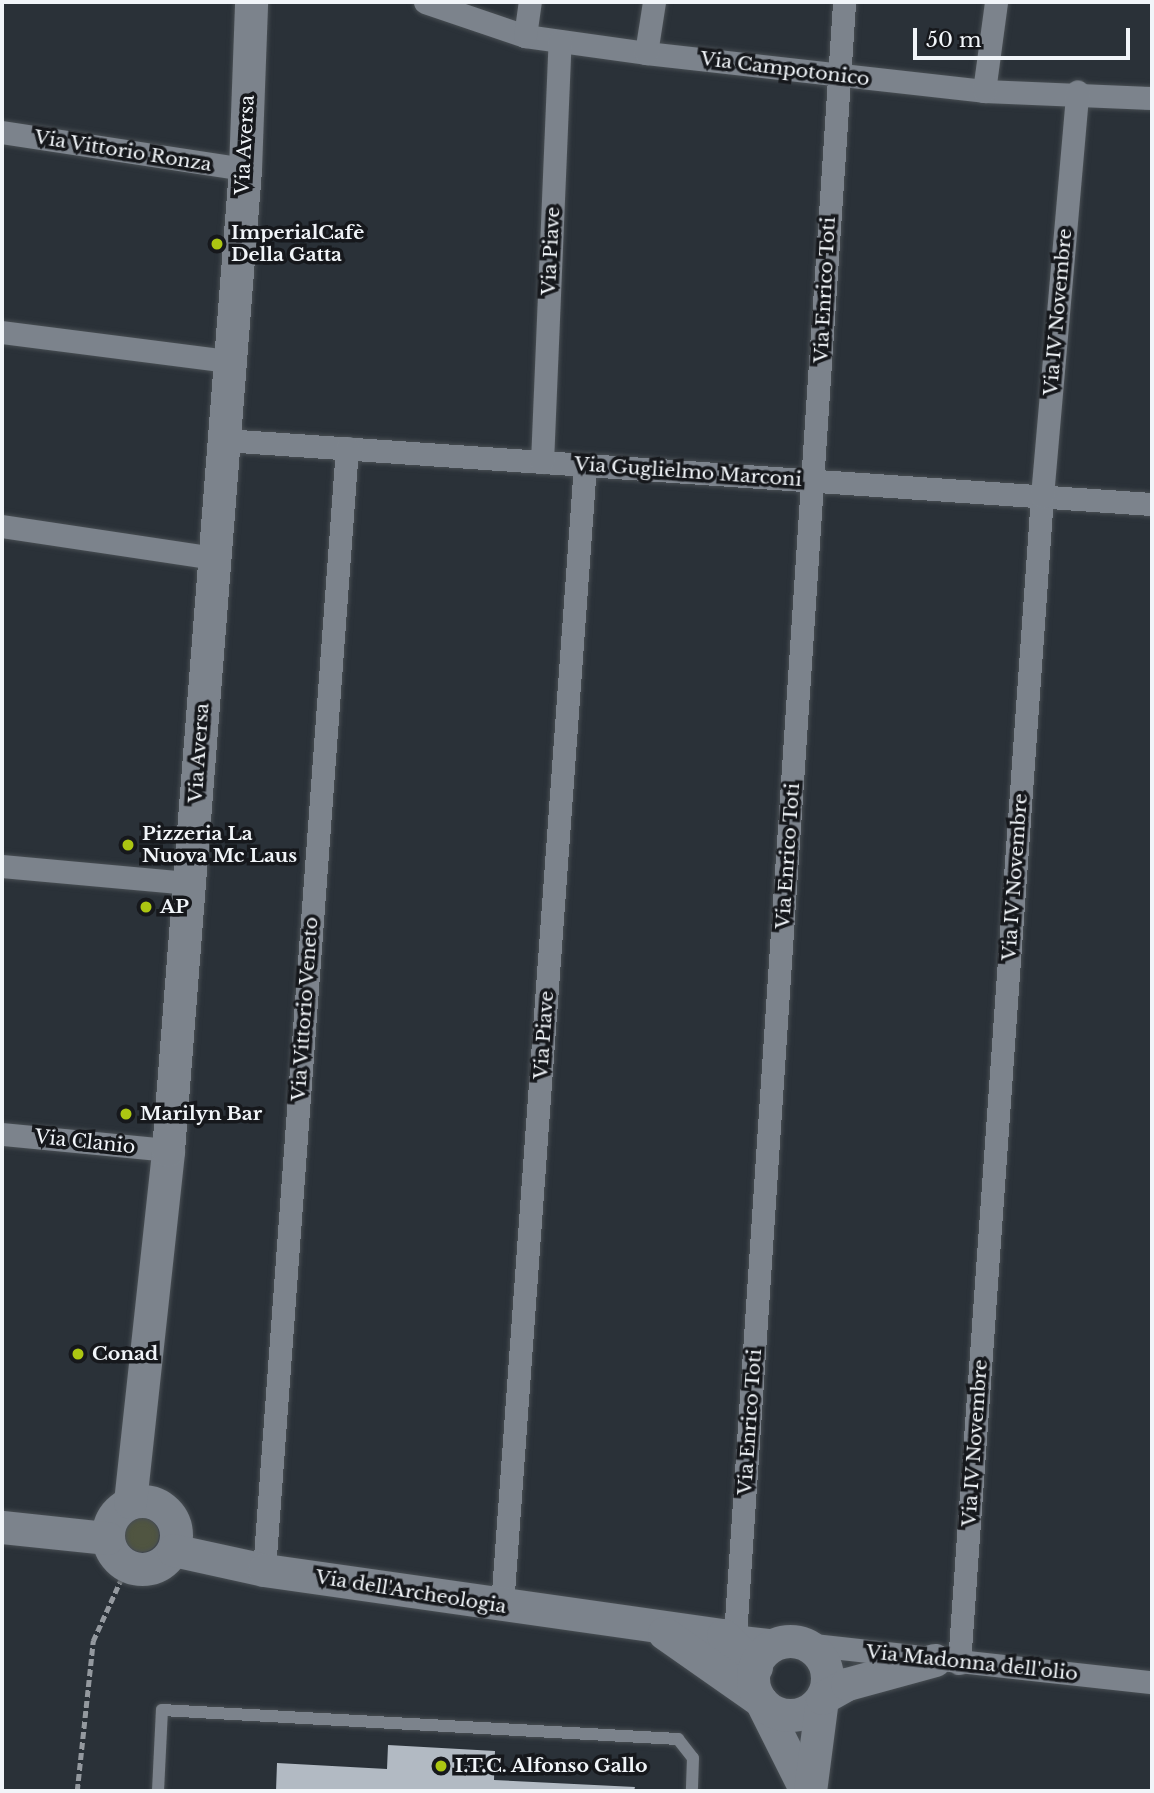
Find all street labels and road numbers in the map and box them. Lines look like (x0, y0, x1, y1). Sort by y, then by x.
street label: Via Campotonico (699, 47, 871, 91)
street label: Via Aversa (231, 94, 259, 196)
street label: Via Vittorio Ronza (32, 126, 214, 176)
street label: Via Piave (537, 206, 565, 296)
street label: Via Enrico Toti (810, 216, 840, 364)
street label: Via IV Novembre (1039, 227, 1077, 397)
street label: Via Guglielmo Marconi (573, 453, 803, 491)
street label: Via Aversa (184, 702, 214, 804)
street label: Via Enrico Toti (772, 782, 804, 930)
street label: Via IV Novembre (998, 792, 1032, 962)
street label: Via Vittorio Veneto (287, 915, 323, 1103)
street label: Via Piave (530, 990, 558, 1080)
street label: Via Clanio (34, 1125, 136, 1159)
street label: Via Enrico Toti (734, 1348, 766, 1496)
street label: Via IV Novembre (958, 1358, 992, 1528)
street label: Via dell'Archeologia (314, 1566, 508, 1618)
street label: Via Madonna dell'olio (865, 1641, 1079, 1685)

